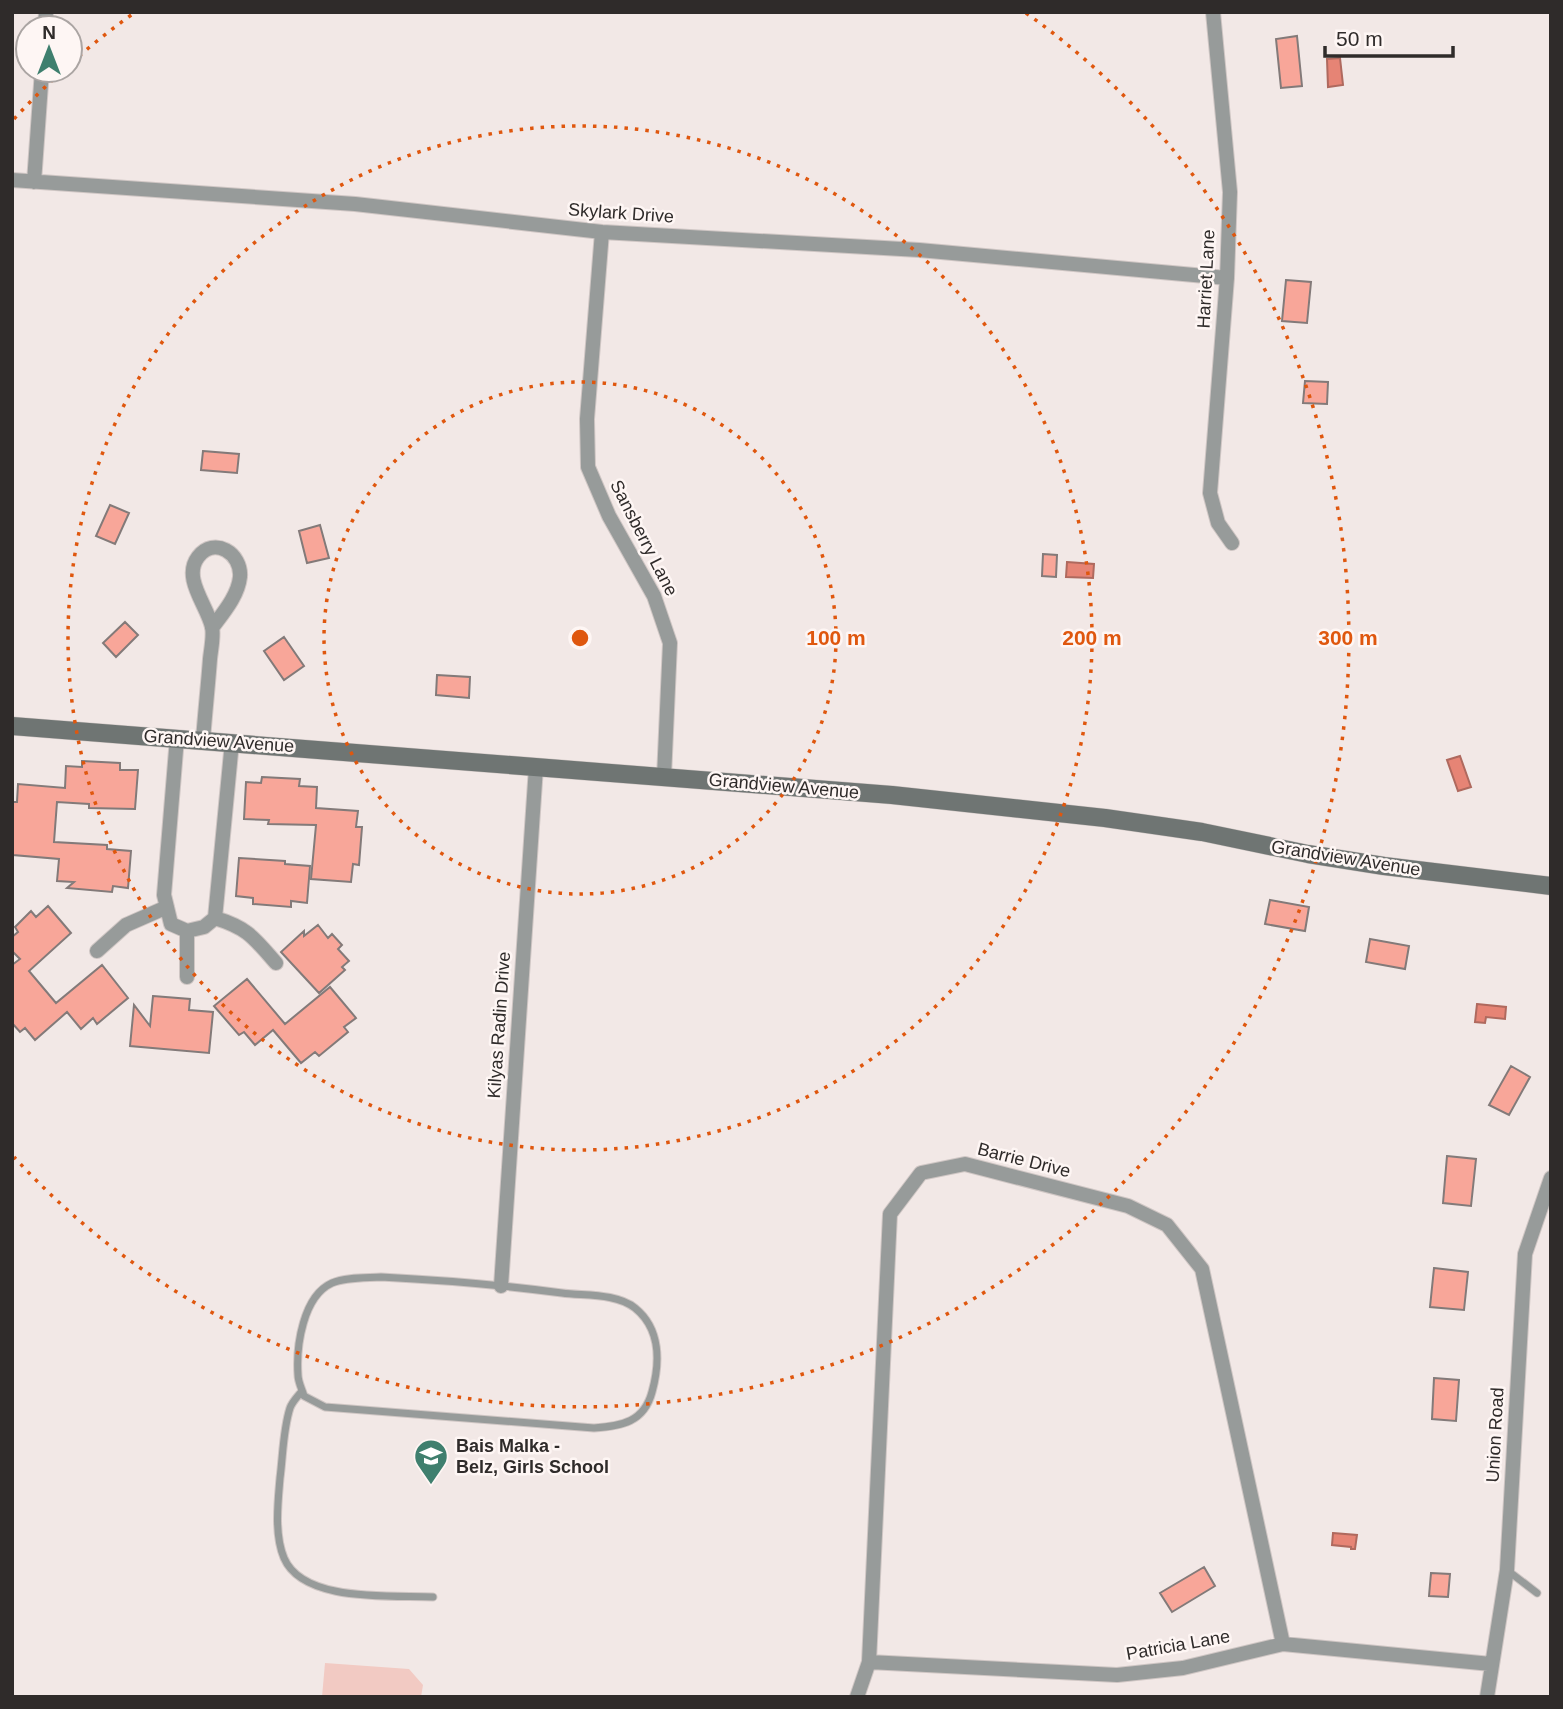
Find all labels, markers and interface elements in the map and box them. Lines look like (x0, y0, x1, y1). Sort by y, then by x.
north arrow (14, 14, 84, 84)
scale bar (1325, 14, 1453, 58)
text: N (42, 22, 56, 43)
text: 50 m (1336, 27, 1383, 50)
street label: Skylark Drive (567, 199, 675, 227)
street label: Harriet Lane (1193, 229, 1219, 329)
street label: Sansberry Lane (606, 477, 682, 599)
centre of rings (568, 626, 592, 650)
text: 100 m (806, 626, 866, 649)
text: 200 m (1062, 626, 1122, 649)
text: 300 m (1318, 626, 1378, 649)
street label: Grandview Avenue (143, 726, 295, 756)
street label: Grandview Avenue (708, 769, 860, 803)
street label: Grandview Avenue (1270, 836, 1422, 880)
street label: Kilyas Radin Drive (484, 951, 514, 1099)
street label: Barrie Drive (975, 1139, 1073, 1181)
street label: Union Road (1483, 1387, 1507, 1483)
place label: Bais Malka - Belz, Girls School (456, 1436, 609, 1477)
school or university icon: Bais Malka - Belz, Girls School (412, 1437, 450, 1486)
street label: Patricia Lane (1125, 1626, 1231, 1664)

